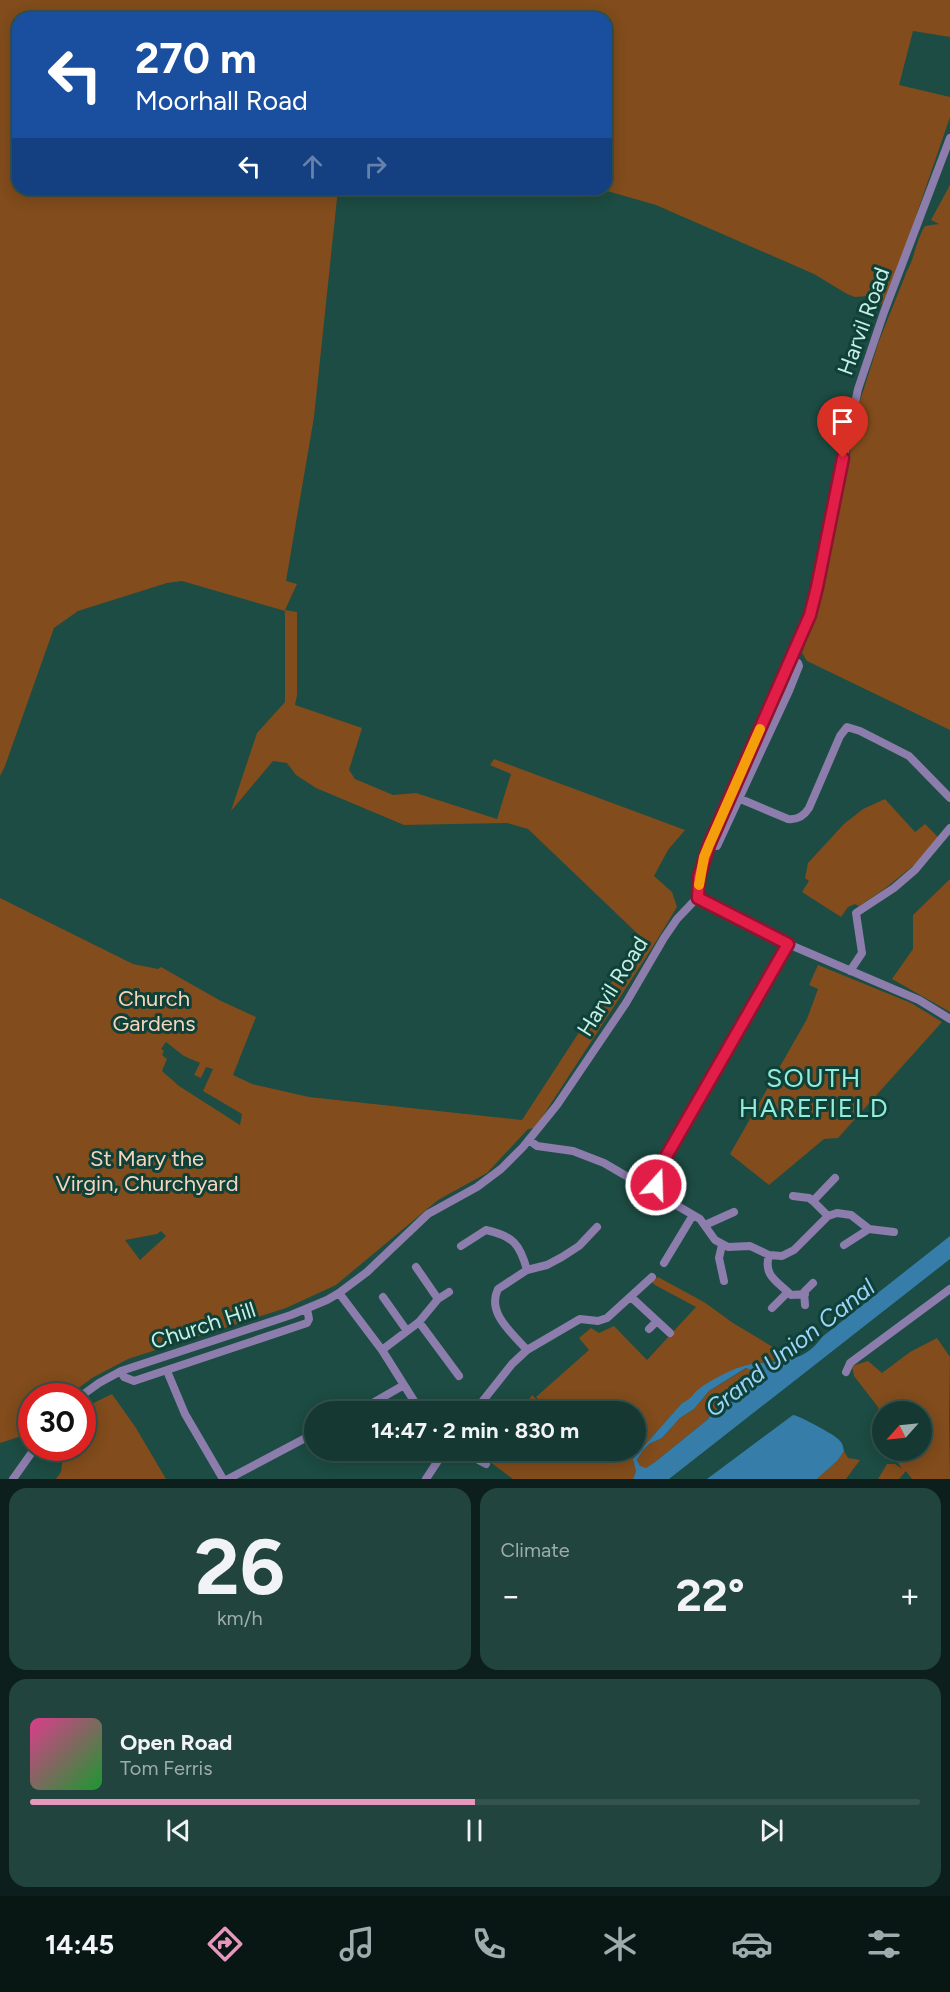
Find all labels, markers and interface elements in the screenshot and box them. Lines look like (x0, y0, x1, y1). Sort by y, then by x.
text: 270 m (135, 33, 257, 84)
icon: left (36, 36, 114, 114)
text: Moorhall Road (135, 84, 308, 117)
icon: left (233, 150, 266, 183)
icon: ahead (296, 150, 329, 183)
icon: right (359, 150, 392, 183)
street label: Harvil Road (832, 264, 895, 379)
pin (817, 396, 868, 458)
icon: arrive (826, 405, 859, 438)
street label: Harvil Road (571, 931, 654, 1041)
park label: Church Gardens (113, 985, 195, 1037)
district label: SOUTH HAREFIELD (739, 1062, 889, 1124)
park label: St Mary the Virgin, Churchyard (55, 1145, 239, 1197)
position arrow (624, 1153, 688, 1217)
water label: Grand Union Canal (699, 1272, 881, 1423)
street label: Church Hill (147, 1296, 259, 1355)
speed limit sign: 30 (18, 1383, 96, 1461)
north arrow (872, 1401, 932, 1461)
map controls (872, 1401, 932, 1461)
text: 14:47 · 2 min · 830 m (371, 1417, 579, 1444)
text: 26 (195, 1520, 285, 1614)
text: Climate (501, 1538, 570, 1562)
text: 22° (676, 1568, 745, 1622)
text: − (501, 1576, 521, 1615)
text: + (899, 1576, 920, 1615)
text: km/h (217, 1606, 263, 1630)
text: Open Road (120, 1729, 232, 1756)
text: Tom Ferris (120, 1756, 213, 1780)
icon: previous (162, 1814, 195, 1847)
icon: pause (458, 1814, 491, 1847)
icon: next (755, 1814, 788, 1847)
icon: directions (204, 1923, 246, 1965)
icon: music (336, 1923, 378, 1965)
icon: phone (468, 1923, 510, 1965)
icon: climate (599, 1923, 641, 1965)
icon: car (731, 1923, 773, 1965)
icon: filters (863, 1923, 905, 1965)
text: 14:45 (45, 1928, 114, 1961)

